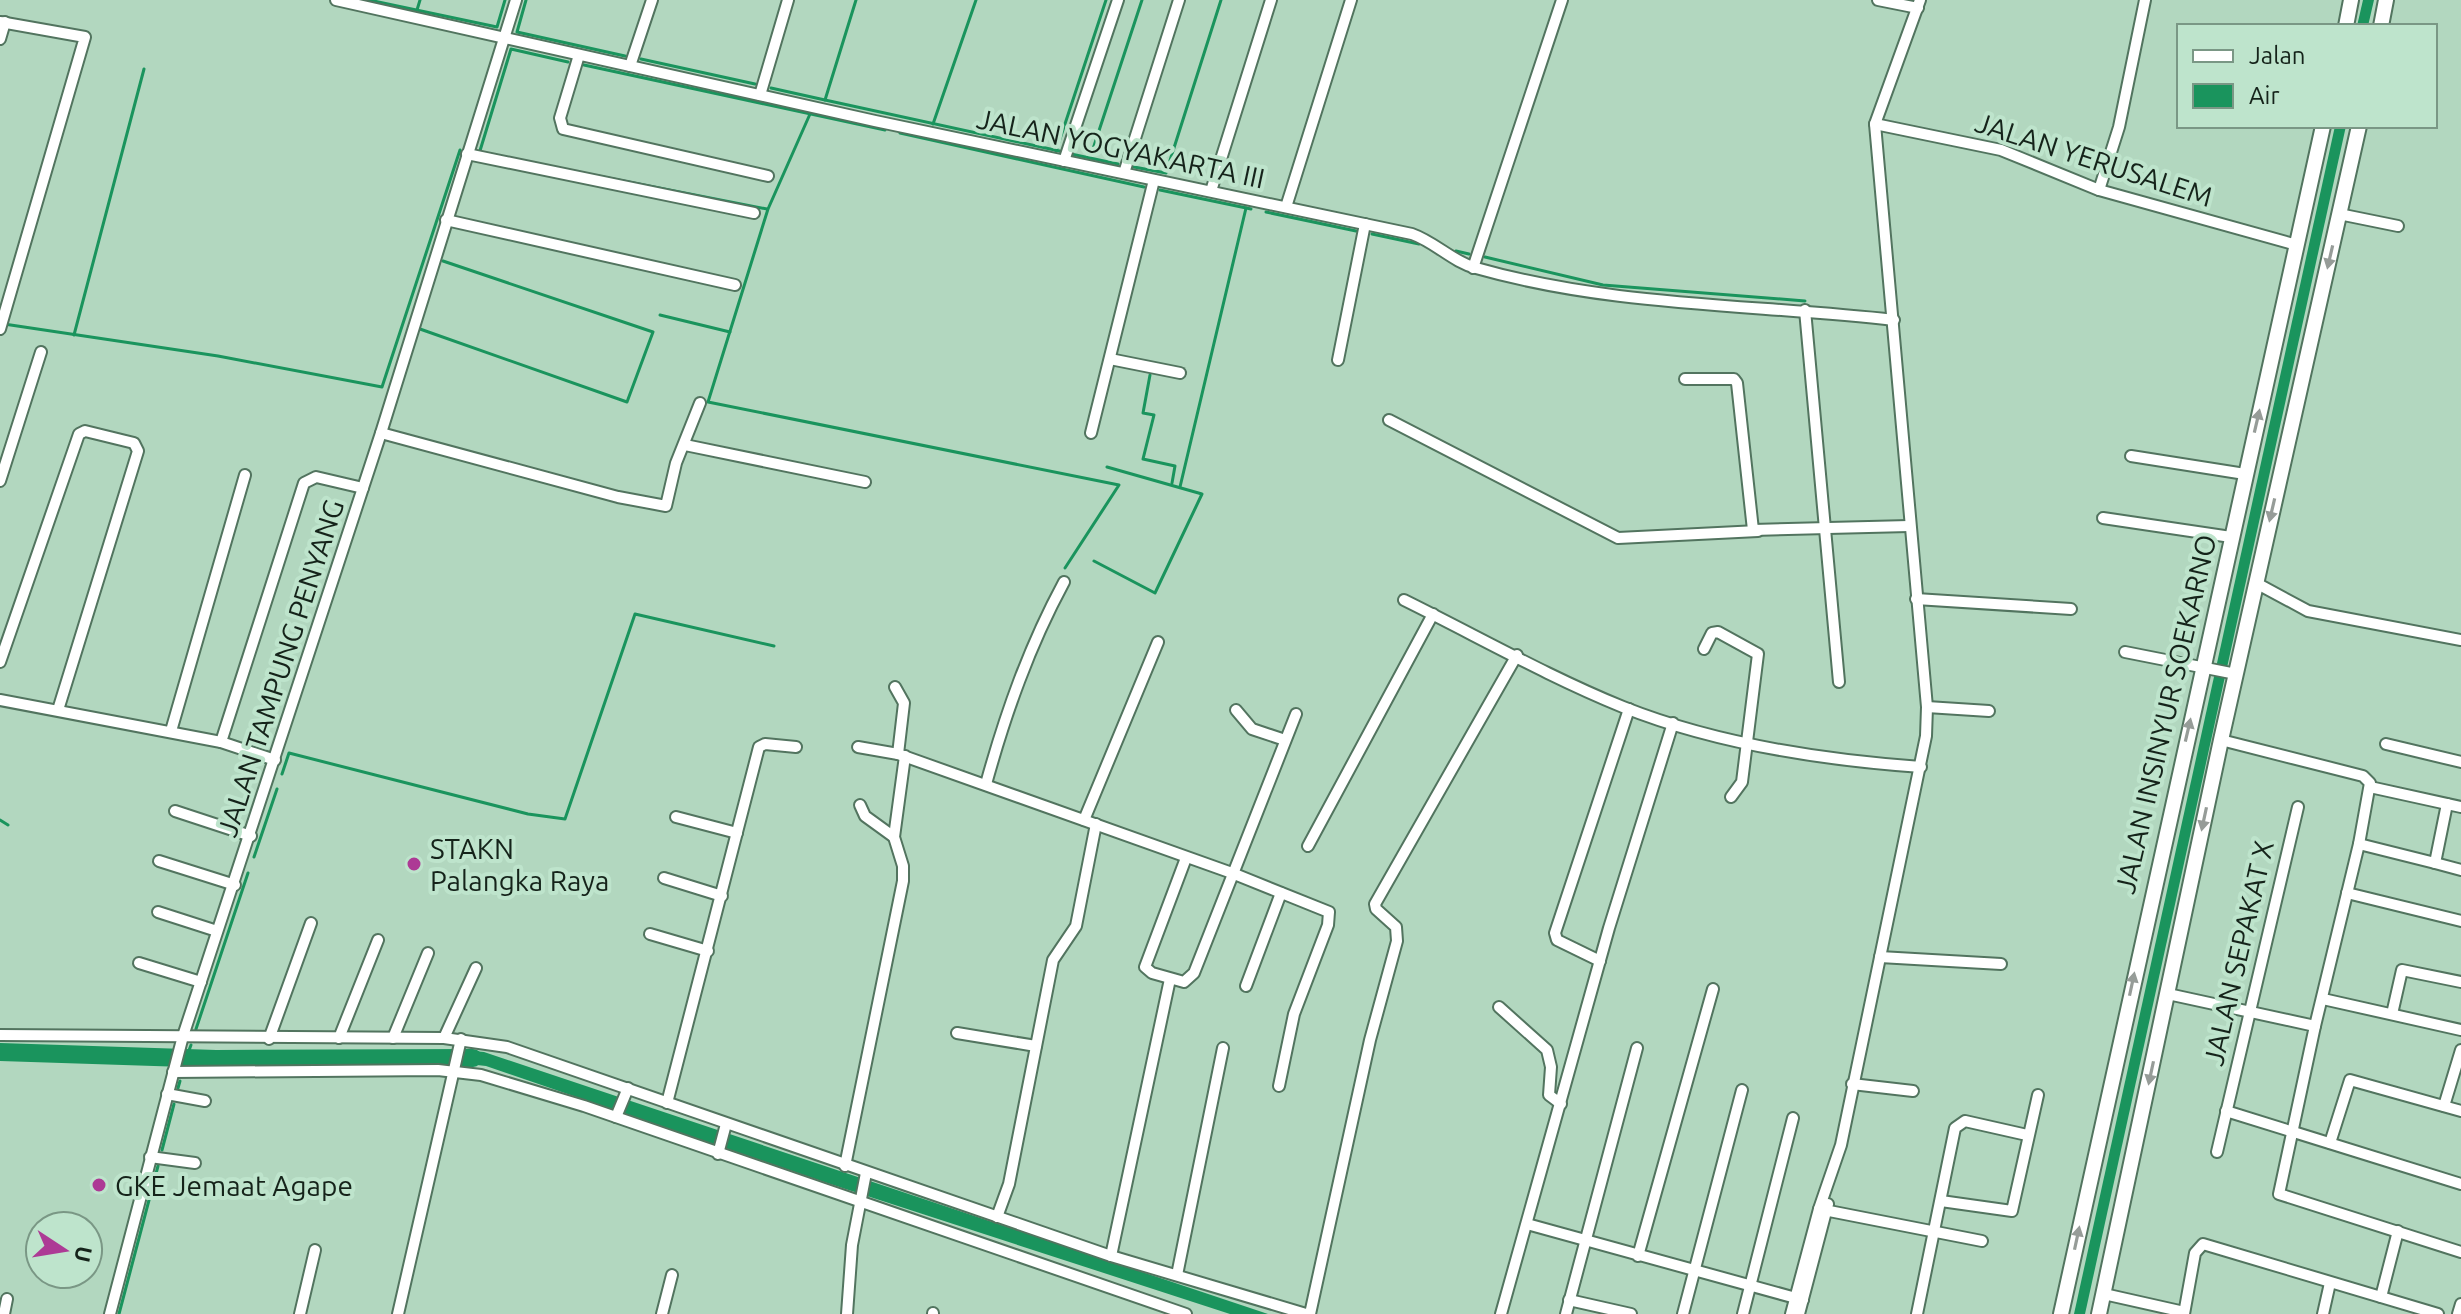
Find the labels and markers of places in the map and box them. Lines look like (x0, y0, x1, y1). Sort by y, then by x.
place label: STAKN Palangka Raya (430, 833, 609, 896)
marker: STAKN Palangka Raya (405, 855, 423, 873)
place label: GKE Jemaat Agape (115, 1170, 353, 1201)
marker: GKE Jemaat Agape (90, 1176, 108, 1194)

